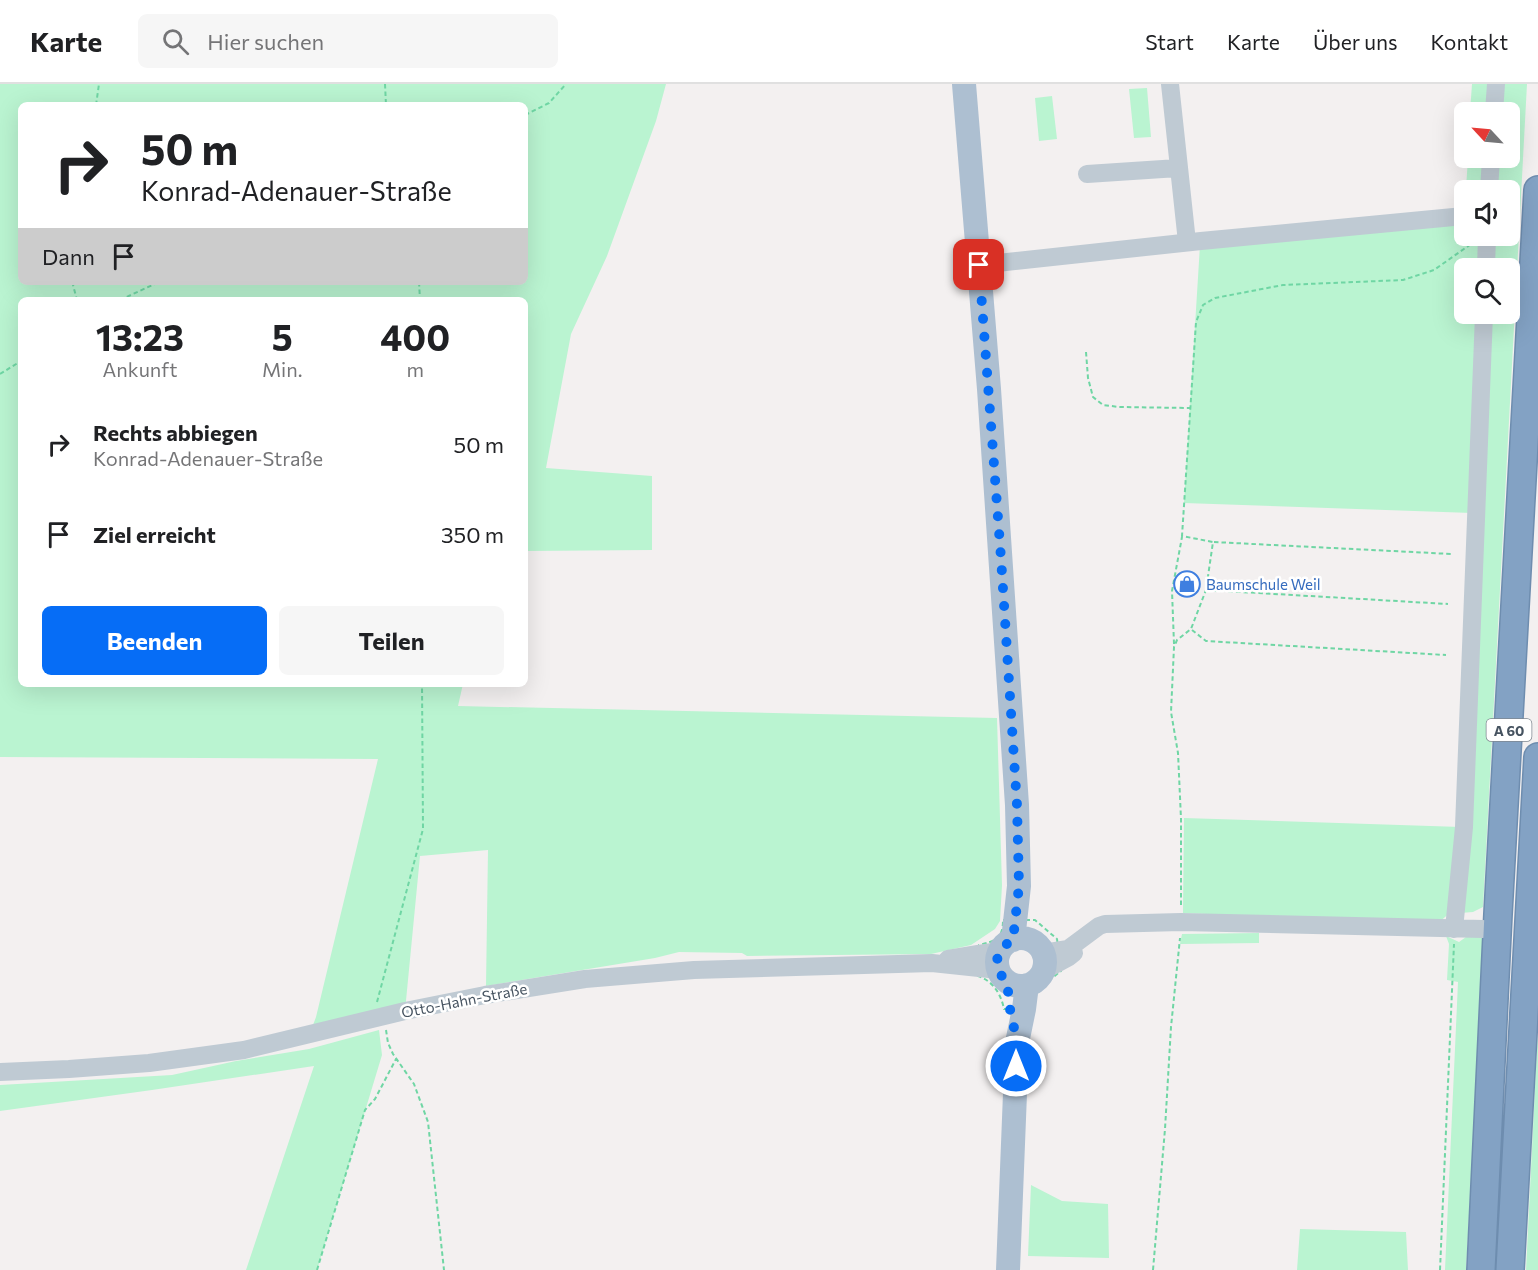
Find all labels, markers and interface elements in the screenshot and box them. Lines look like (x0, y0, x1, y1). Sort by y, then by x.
search box (138, 14, 558, 68)
text: Karte (30, 24, 102, 58)
icon: search (159, 25, 192, 58)
text: Hier suchen (207, 28, 324, 55)
text: Start (1145, 29, 1194, 54)
text: Karte (1227, 29, 1280, 54)
text: Über uns (1313, 29, 1397, 54)
text: Kontakt (1430, 29, 1508, 54)
north arrow (1454, 102, 1520, 168)
map controls (1454, 102, 1520, 324)
text: 50 m (141, 122, 238, 174)
icon: right (42, 126, 120, 204)
text: Konrad-Adenauer-Straße (141, 174, 452, 207)
button: sound (1454, 180, 1520, 246)
pin (953, 239, 1004, 290)
icon: arrive (107, 240, 140, 273)
text: Dann (42, 243, 95, 270)
icon: arrive (962, 248, 995, 281)
button: search (1454, 258, 1520, 324)
text: 13:23 (96, 314, 184, 358)
text: 5 (272, 314, 293, 358)
text: 400 (380, 314, 450, 358)
text: Ankunft (103, 357, 177, 381)
text: Min. (262, 357, 302, 381)
text: m (406, 357, 424, 381)
text: Rechts abbiegen (93, 419, 258, 446)
icon: right (42, 428, 75, 461)
text: 50 m (454, 431, 504, 458)
text: Konrad-Adenauer-Straße (93, 446, 323, 470)
icon: arrive (42, 518, 75, 551)
text: Ziel erreicht (93, 521, 216, 548)
text: 350 m (441, 521, 504, 548)
shop icon: Baumschule Weil (1172, 569, 1202, 599)
place label: Baumschule Weil (1206, 575, 1321, 593)
button: Beenden (42, 606, 267, 675)
button: Teilen (279, 606, 504, 675)
road number: A 60 (1486, 719, 1532, 741)
street label: Otto-Hahn-Straße (400, 979, 529, 1021)
position arrow (984, 1034, 1048, 1098)

